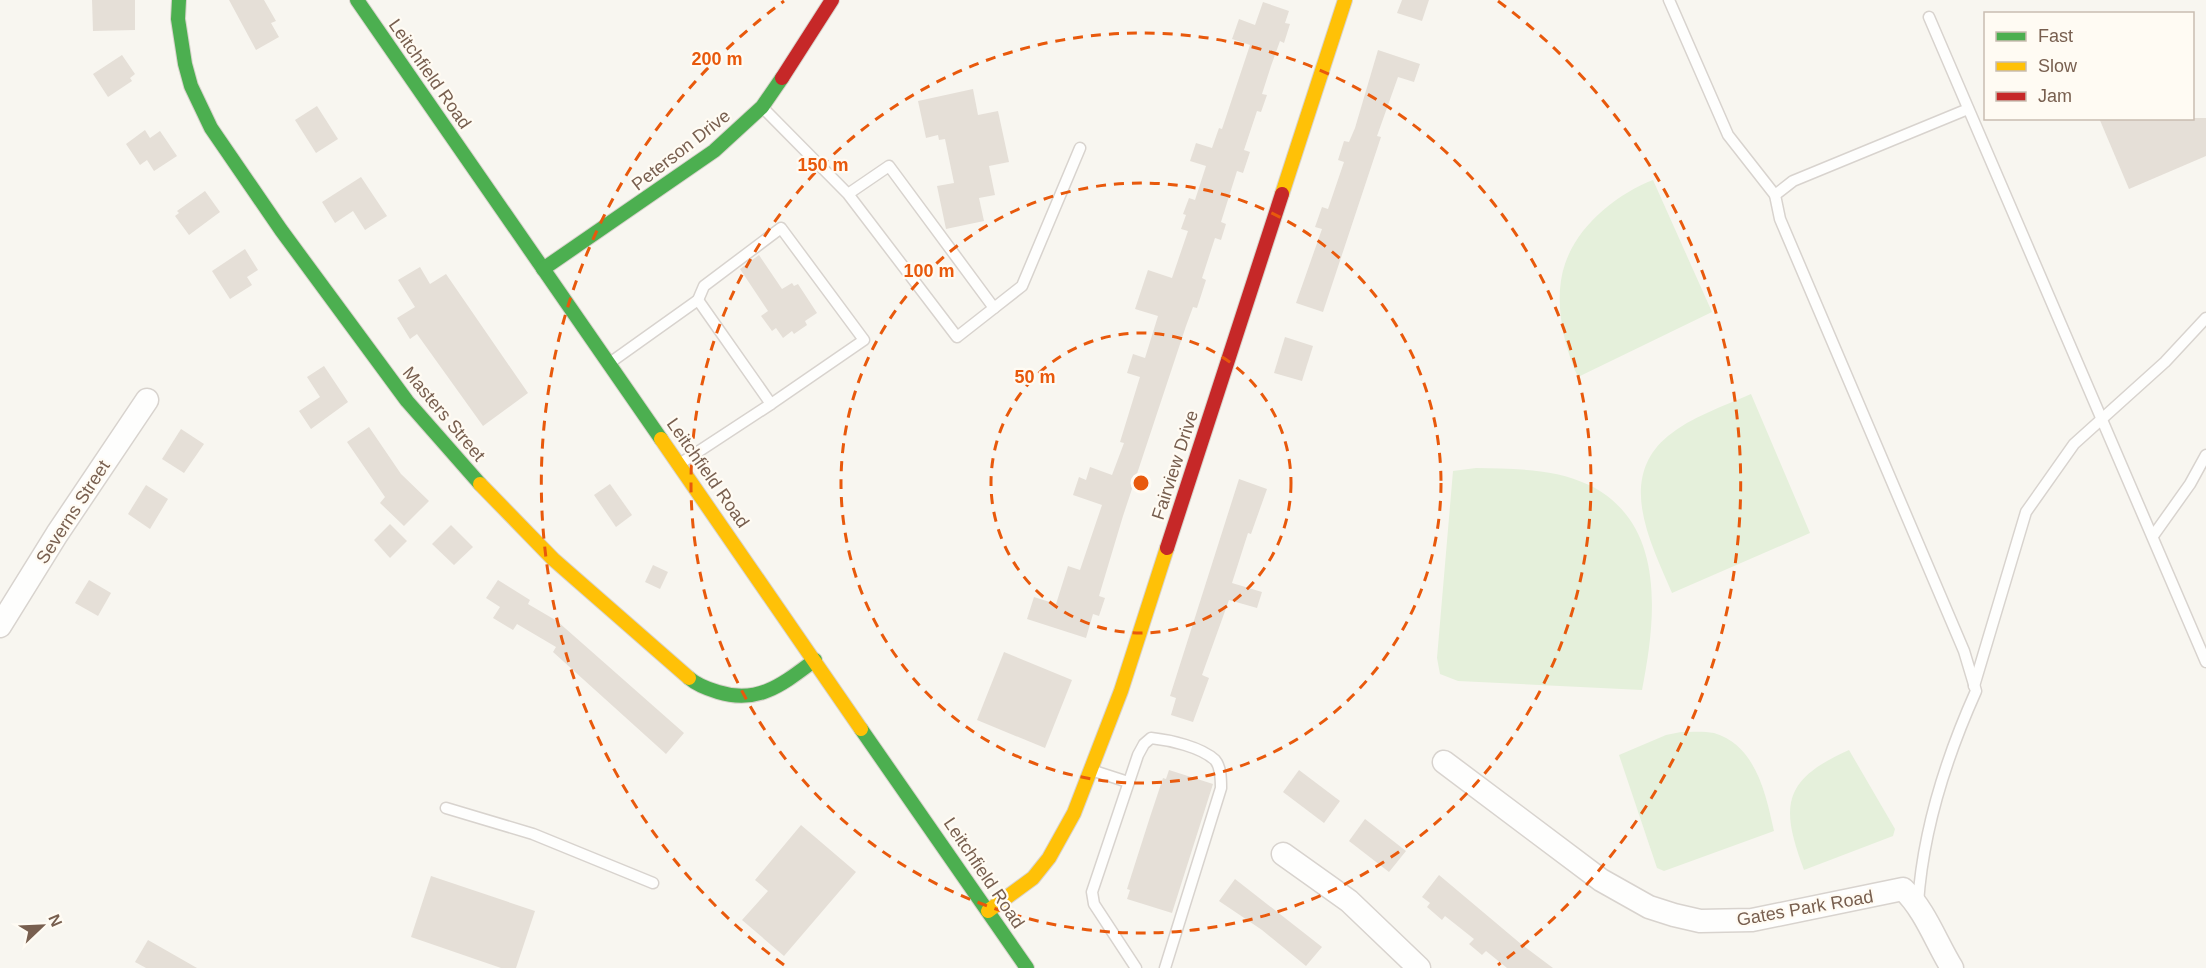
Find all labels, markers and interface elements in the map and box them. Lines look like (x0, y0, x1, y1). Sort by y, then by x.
legend (1984, 12, 2194, 120)
street label: Leitchfield Road (385, 15, 475, 133)
text: Fast (2038, 26, 2073, 46)
text: 200 m (691, 49, 743, 69)
text: Slow (2038, 56, 2078, 76)
text: Jam (2038, 86, 2072, 106)
street label: Peterson Drive (628, 105, 734, 195)
text: 150 m (797, 155, 849, 175)
text: 100 m (903, 261, 955, 281)
street label: Masters Street (399, 363, 489, 465)
text: 50 m (1014, 367, 1056, 387)
street label: Fairview Drive (1148, 408, 1202, 522)
street label: Leitchfield Road (663, 414, 753, 532)
street label: Severns Street (32, 457, 114, 567)
centre of rings (1131, 473, 1151, 493)
street label: Leitchfield Road (940, 814, 1028, 932)
street label: Gates Park Road (1735, 886, 1875, 930)
north arrow (12, 896, 72, 956)
text: N (45, 912, 65, 929)

